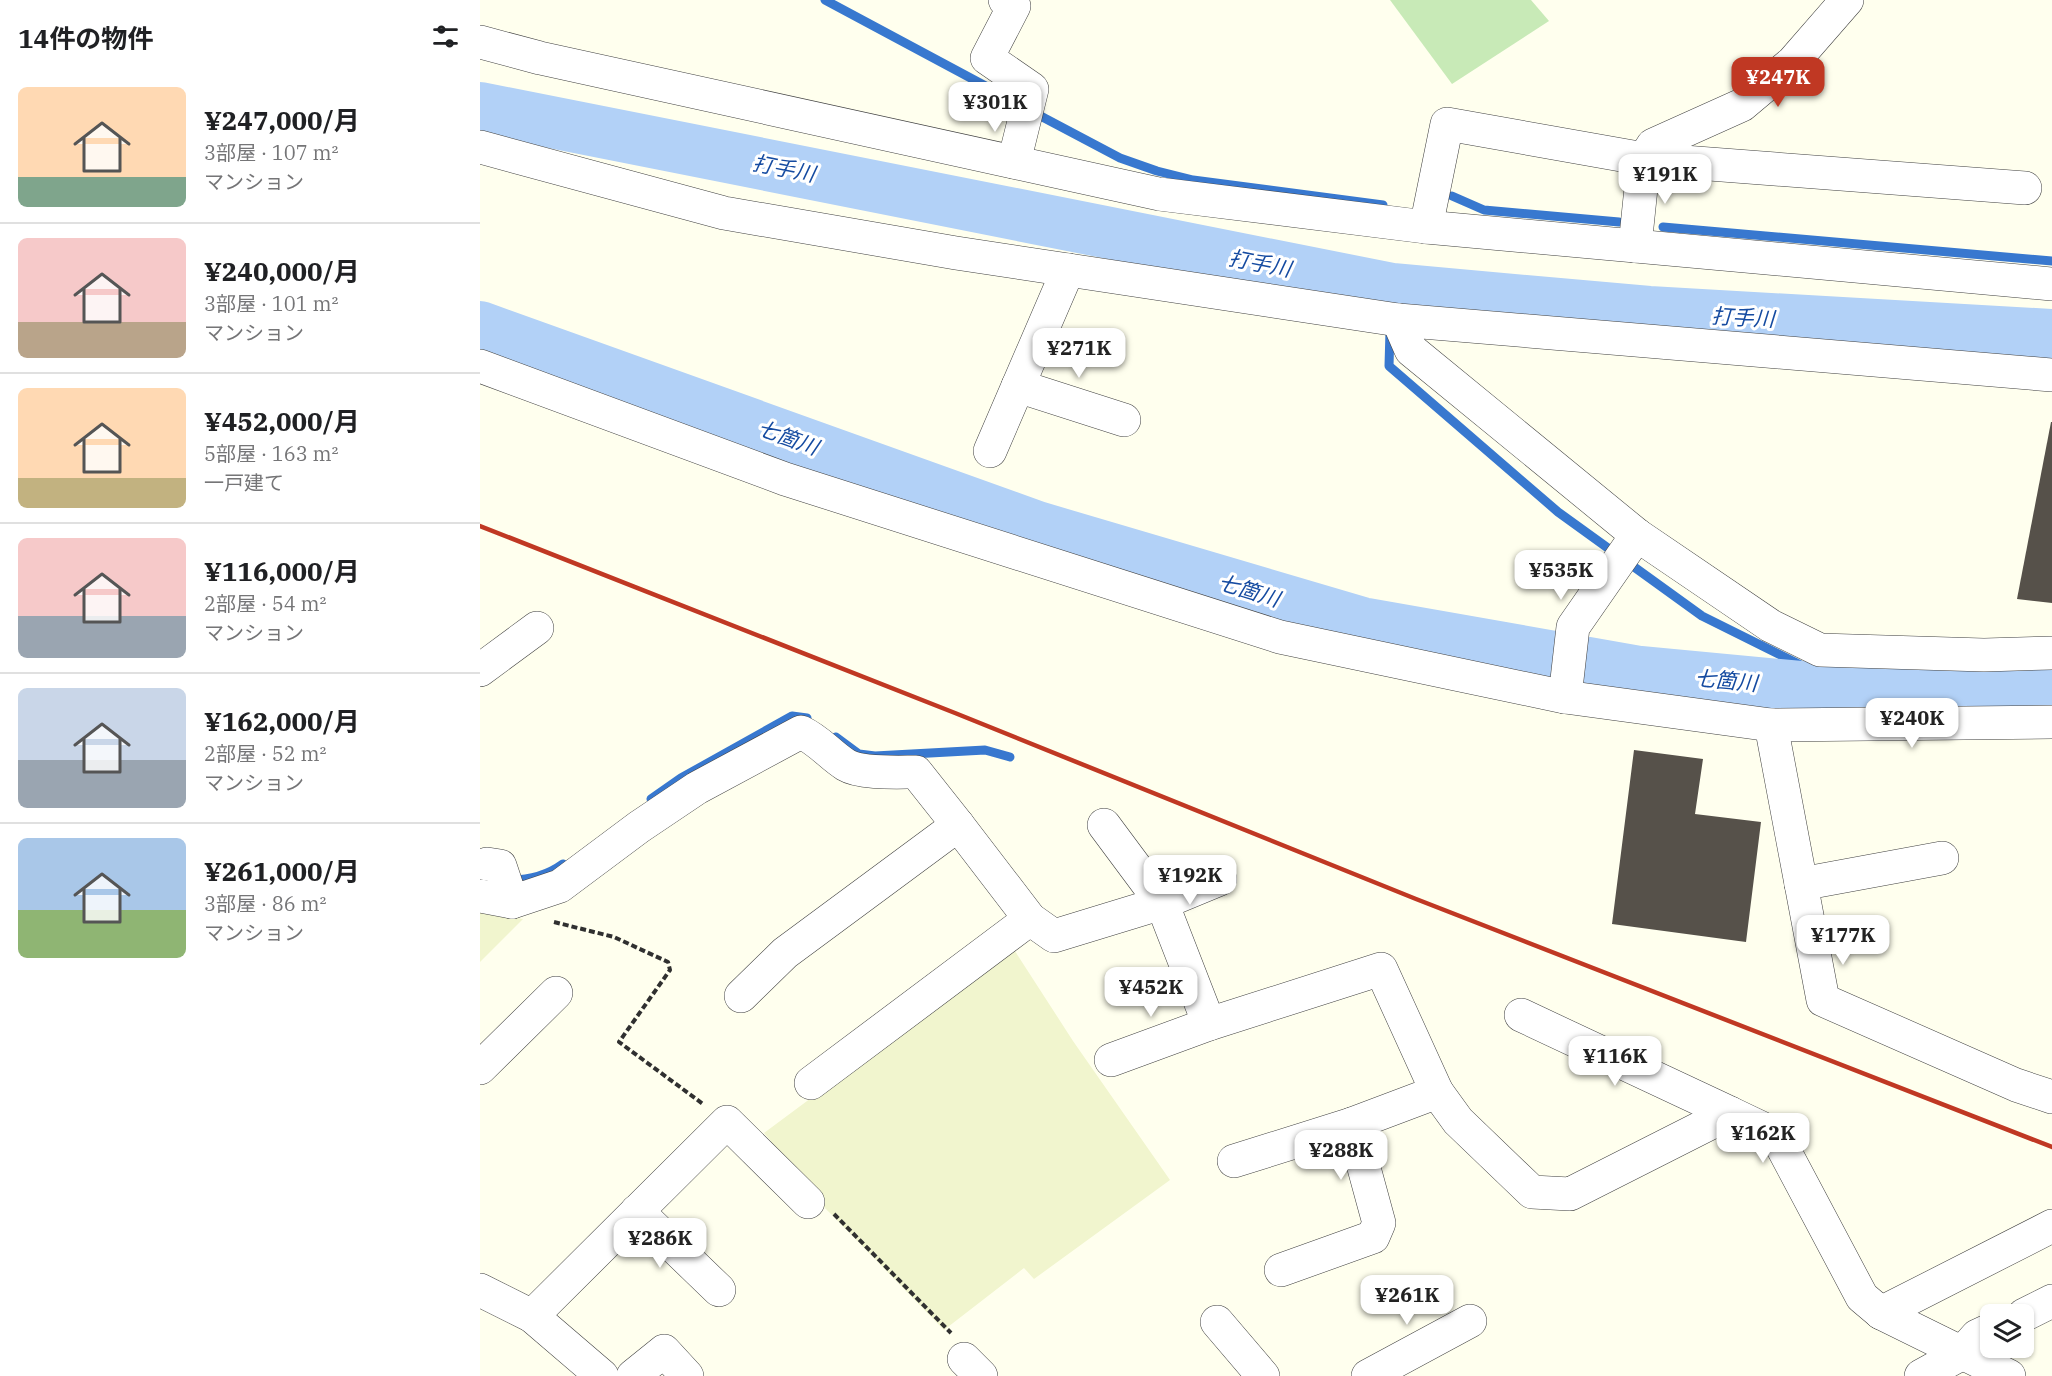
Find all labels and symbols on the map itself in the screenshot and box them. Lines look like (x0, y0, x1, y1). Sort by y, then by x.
pin: ¥247K (1736, 57, 1820, 108)
pin: ¥301K (953, 82, 1037, 133)
water label: 打手川 (750, 148, 820, 188)
pin: ¥191K (1623, 154, 1707, 205)
water label: 打手川 (1226, 243, 1296, 283)
water label: 打手川 (1711, 301, 1777, 333)
pin: ¥271K (1037, 328, 1121, 379)
water label: 七箇川 (754, 413, 824, 462)
pin: ¥535K (1519, 550, 1603, 601)
water label: 七箇川 (1215, 567, 1285, 613)
water label: 七箇川 (1693, 663, 1761, 697)
pin: ¥240K (1870, 698, 1954, 749)
pin: ¥192K (1148, 855, 1232, 906)
pin: ¥177K (1801, 915, 1885, 966)
pin: ¥452K (1109, 967, 1193, 1018)
pin: ¥116K (1573, 1036, 1657, 1087)
pin: ¥162K (1721, 1113, 1805, 1164)
pin: ¥288K (1299, 1130, 1383, 1181)
pin: ¥286K (618, 1218, 702, 1269)
pin: ¥261K (1365, 1275, 1449, 1326)

